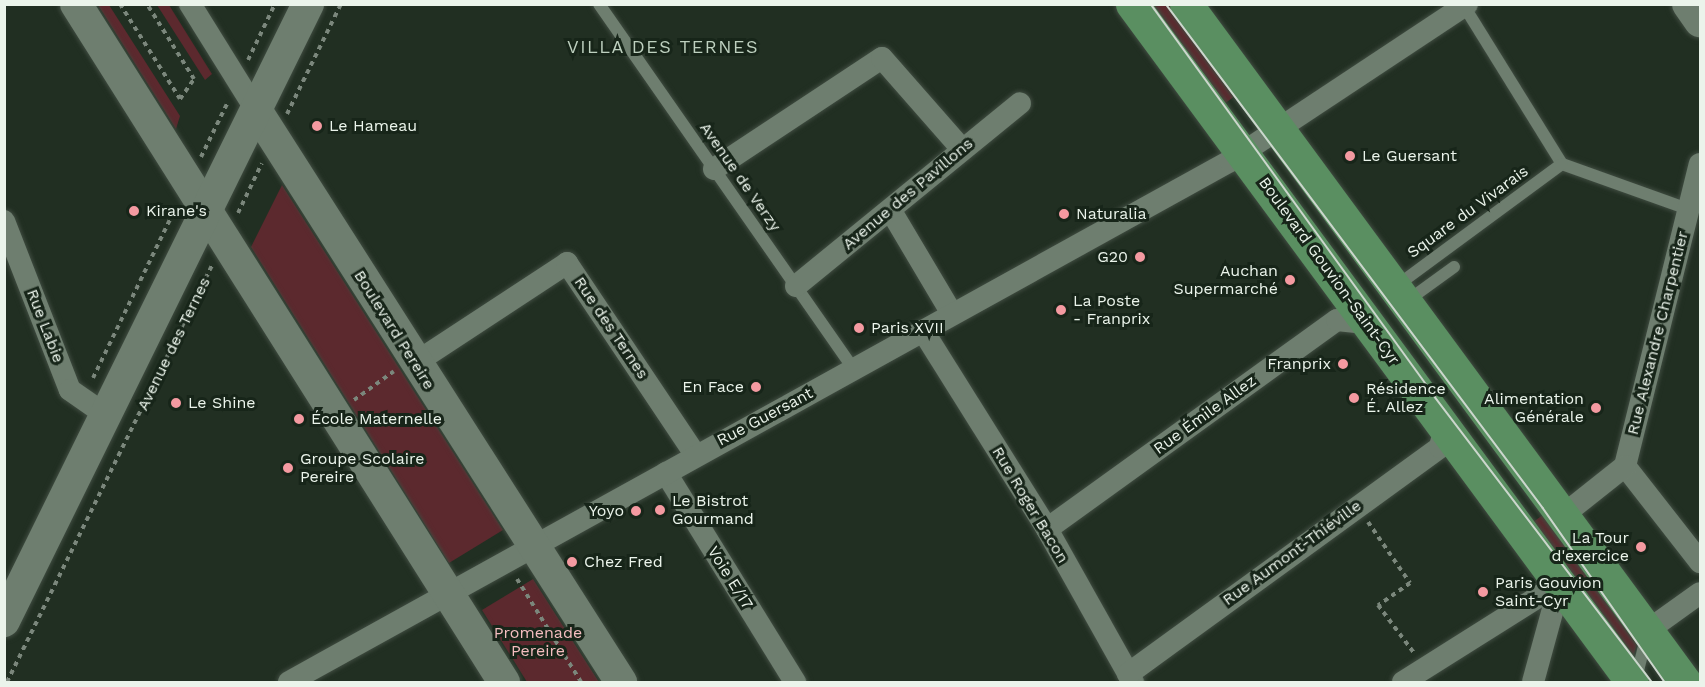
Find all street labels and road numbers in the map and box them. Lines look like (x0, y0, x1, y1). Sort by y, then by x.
street label: Avenue de Verzy (695, 119, 785, 235)
street label: Avenue des Pavillons (839, 134, 977, 254)
street label: Square du Vivarais (1404, 162, 1532, 262)
street label: Boulevard Gouvion-Saint-Cyr (1254, 173, 1404, 369)
street label: Rue Alexandre Charpentier (1623, 229, 1693, 437)
street label: Boulevard Pereire (350, 267, 438, 393)
street label: Rue des Ternes (570, 273, 652, 383)
street label: Avenue des Ternes (133, 274, 215, 414)
street label: Rue Labie (22, 287, 68, 365)
street label: Rue Émile Allez (1150, 371, 1260, 459)
street label: Rue Guersant (714, 384, 816, 450)
street label: Rue Roger Bacon (988, 443, 1072, 567)
street label: Rue Aumont-Thiéville (1219, 496, 1365, 610)
street label: Voie E/17 (703, 543, 757, 613)

